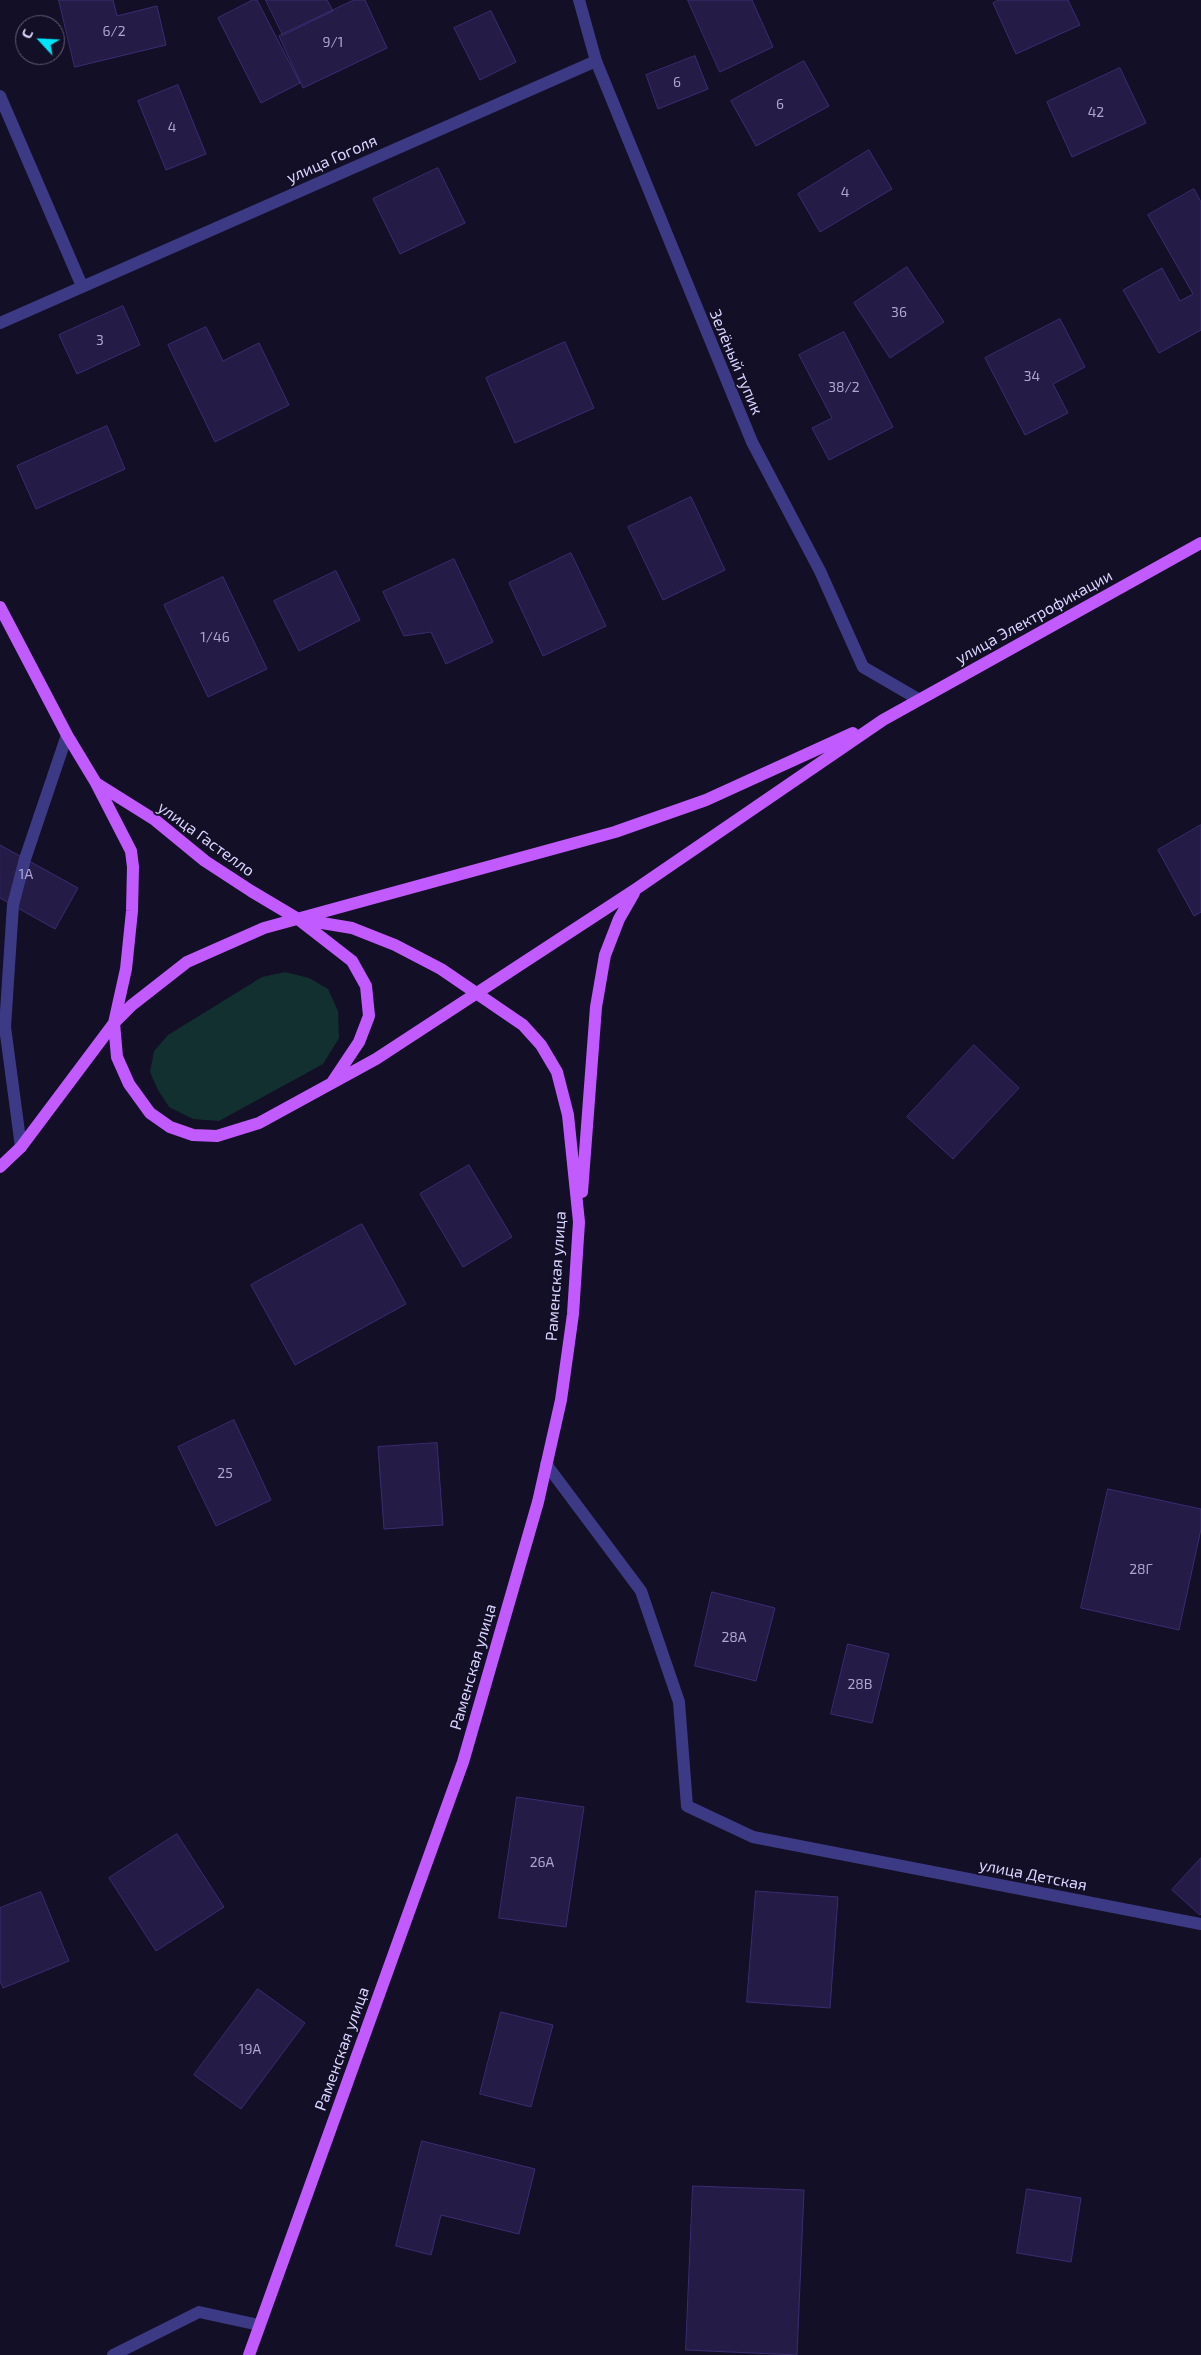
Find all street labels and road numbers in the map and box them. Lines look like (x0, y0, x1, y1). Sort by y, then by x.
street label: улица Гоголя (284, 130, 380, 188)
street label: Зелёный тупик (705, 307, 767, 417)
street label: улица Электрофикации (952, 566, 1116, 668)
street label: улица Гастелло (154, 797, 258, 881)
street label: Раменская улица (542, 1210, 570, 1342)
street label: Раменская улица (446, 1602, 500, 1732)
street label: улица Детская (978, 1855, 1088, 1895)
street label: Раменская улица (311, 1984, 373, 2114)

